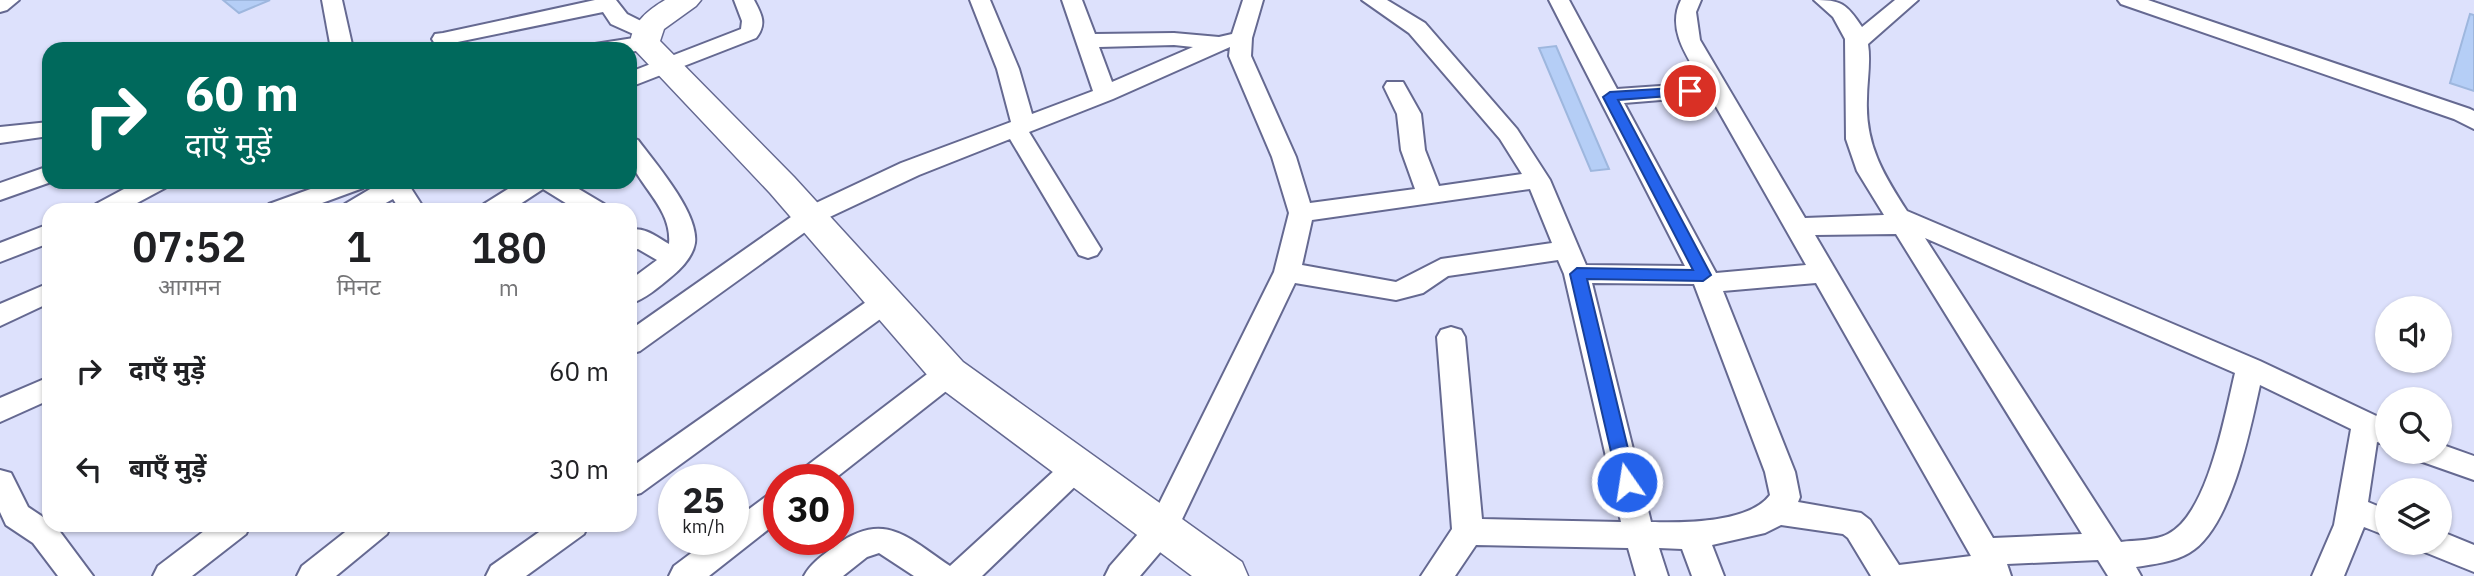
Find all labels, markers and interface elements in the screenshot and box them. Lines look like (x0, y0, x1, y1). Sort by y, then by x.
text: 60 m (185, 61, 299, 124)
pin (1660, 61, 1720, 121)
icon: right (70, 70, 161, 161)
icon: arrive (1671, 72, 1709, 110)
text: दाएँ मुड़ें (185, 123, 272, 165)
text: 07:52 (132, 219, 246, 274)
text: 1 (346, 219, 371, 274)
text: 180 (471, 220, 547, 275)
text: आगमन (158, 271, 221, 301)
text: मिनट (337, 271, 381, 301)
text: m (499, 272, 519, 302)
map controls (2375, 296, 2452, 555)
button: sound (2375, 296, 2452, 373)
icon: right (70, 352, 108, 390)
text: दाएँ मुड़ें (129, 352, 205, 386)
text: 60 m (549, 354, 609, 388)
button: search (2375, 387, 2452, 464)
position arrow (1590, 445, 1664, 519)
icon: left (70, 450, 108, 488)
text: बाएँ मुड़ें (129, 450, 206, 484)
text: 30 m (549, 452, 609, 486)
speed limit sign: 30 (763, 464, 854, 555)
text: 25 (682, 477, 725, 523)
button: layers (2375, 478, 2452, 555)
text: km/h (682, 515, 725, 538)

